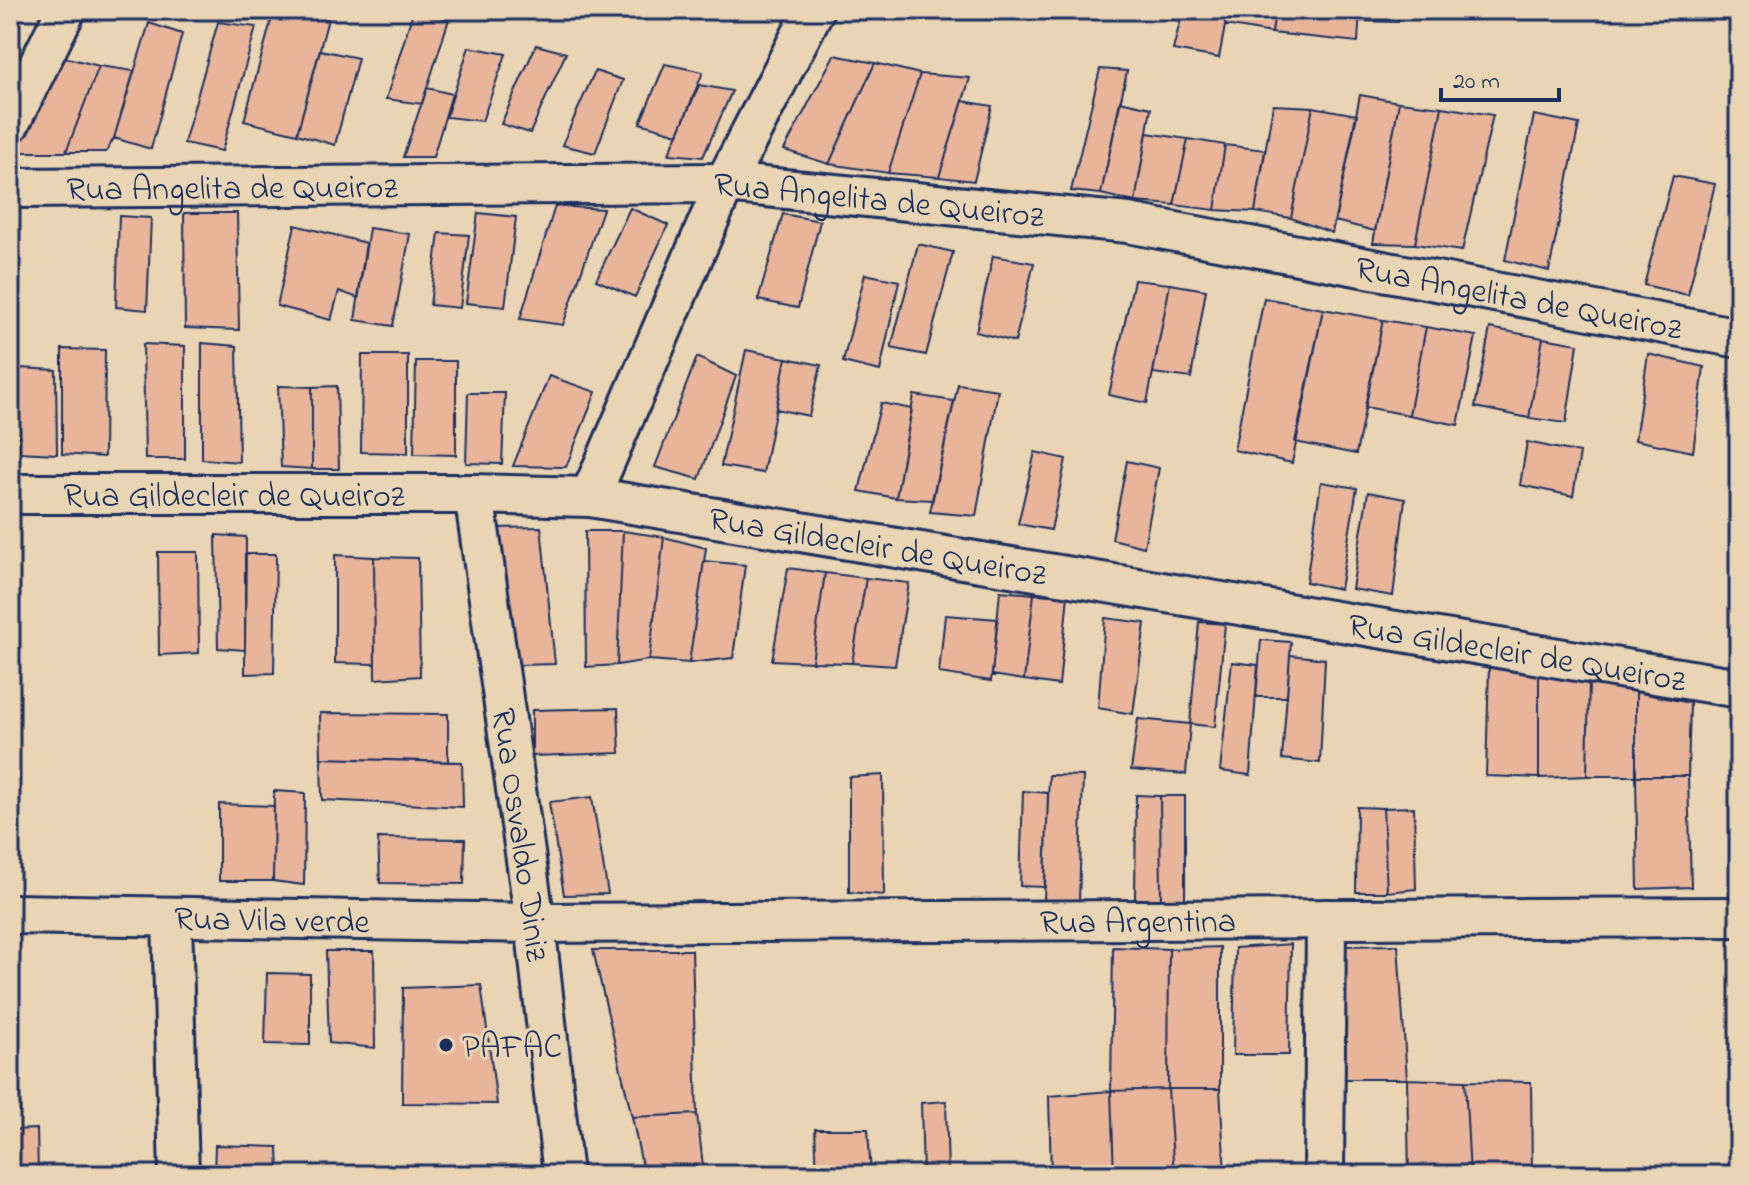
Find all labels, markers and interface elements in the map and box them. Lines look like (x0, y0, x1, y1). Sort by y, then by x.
scale bar (1441, 52, 1559, 102)
text: 20 m (1453, 65, 1500, 100)
street label: Rua Angelita de Queiroz (714, 162, 1047, 244)
street label: Rua Angelita de Queiroz (66, 164, 399, 217)
street label: Rua Angelita de Queiroz (1351, 245, 1687, 356)
street label: Rua Gildecleir de Queiroz (63, 473, 406, 523)
street label: Rua Gildecleir de Queiroz (705, 496, 1051, 602)
street label: Rua Gildecleir de Queiroz (1344, 602, 1690, 708)
street label: Rua Osvaldo Diniz (476, 705, 560, 965)
street label: Rua Vila verde (174, 896, 371, 949)
street label: Rua Argentina (1040, 899, 1236, 949)
place label: PAFAC (462, 1024, 562, 1074)
marker: PAFAC (437, 1036, 455, 1054)

